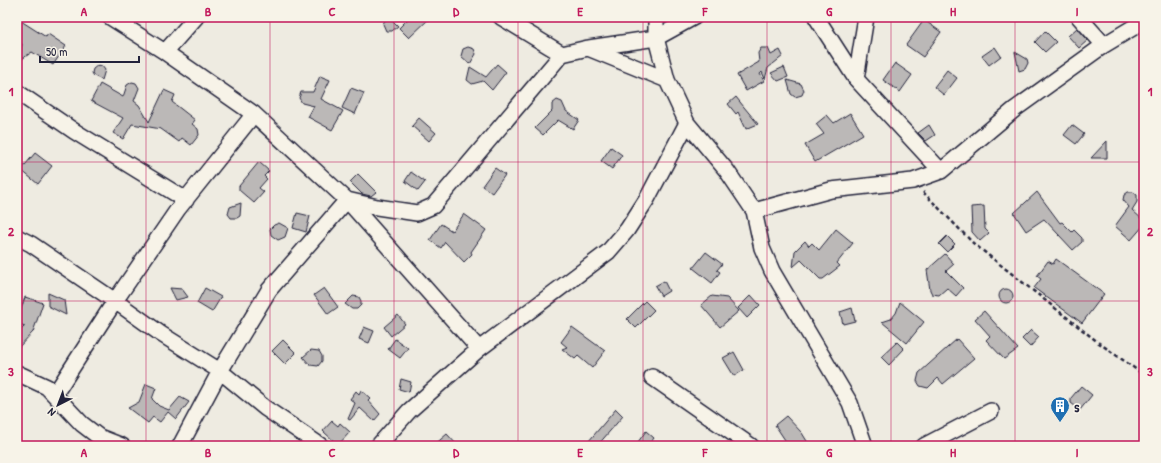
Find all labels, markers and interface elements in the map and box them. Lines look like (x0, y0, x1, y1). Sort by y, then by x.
text: A (81, 2, 88, 20)
text: B (205, 2, 212, 20)
text: C (328, 2, 336, 20)
text: D (453, 2, 460, 20)
text: E (577, 2, 583, 20)
text: F (702, 2, 709, 20)
text: G (826, 2, 833, 20)
text: H (950, 2, 956, 20)
text: I (1075, 2, 1079, 20)
scale bar (40, 38, 139, 64)
text: 50 m (46, 43, 67, 60)
text: 1 (9, 82, 14, 100)
text: 1 (1148, 82, 1153, 100)
text: 2 (8, 222, 15, 240)
text: 2 (1147, 222, 1154, 240)
text: 3 (8, 362, 14, 380)
text: 3 (1147, 362, 1153, 380)
north arrow (38, 385, 78, 425)
building icon: s (1049, 395, 1071, 423)
place label: s (1074, 397, 1080, 416)
text: N (44, 405, 58, 420)
text: A (81, 443, 88, 461)
text: B (205, 443, 212, 461)
text: C (328, 443, 336, 461)
text: D (453, 443, 460, 461)
text: E (577, 443, 583, 461)
text: F (702, 443, 709, 461)
text: G (826, 443, 833, 461)
text: H (950, 443, 956, 461)
text: I (1075, 443, 1079, 461)

